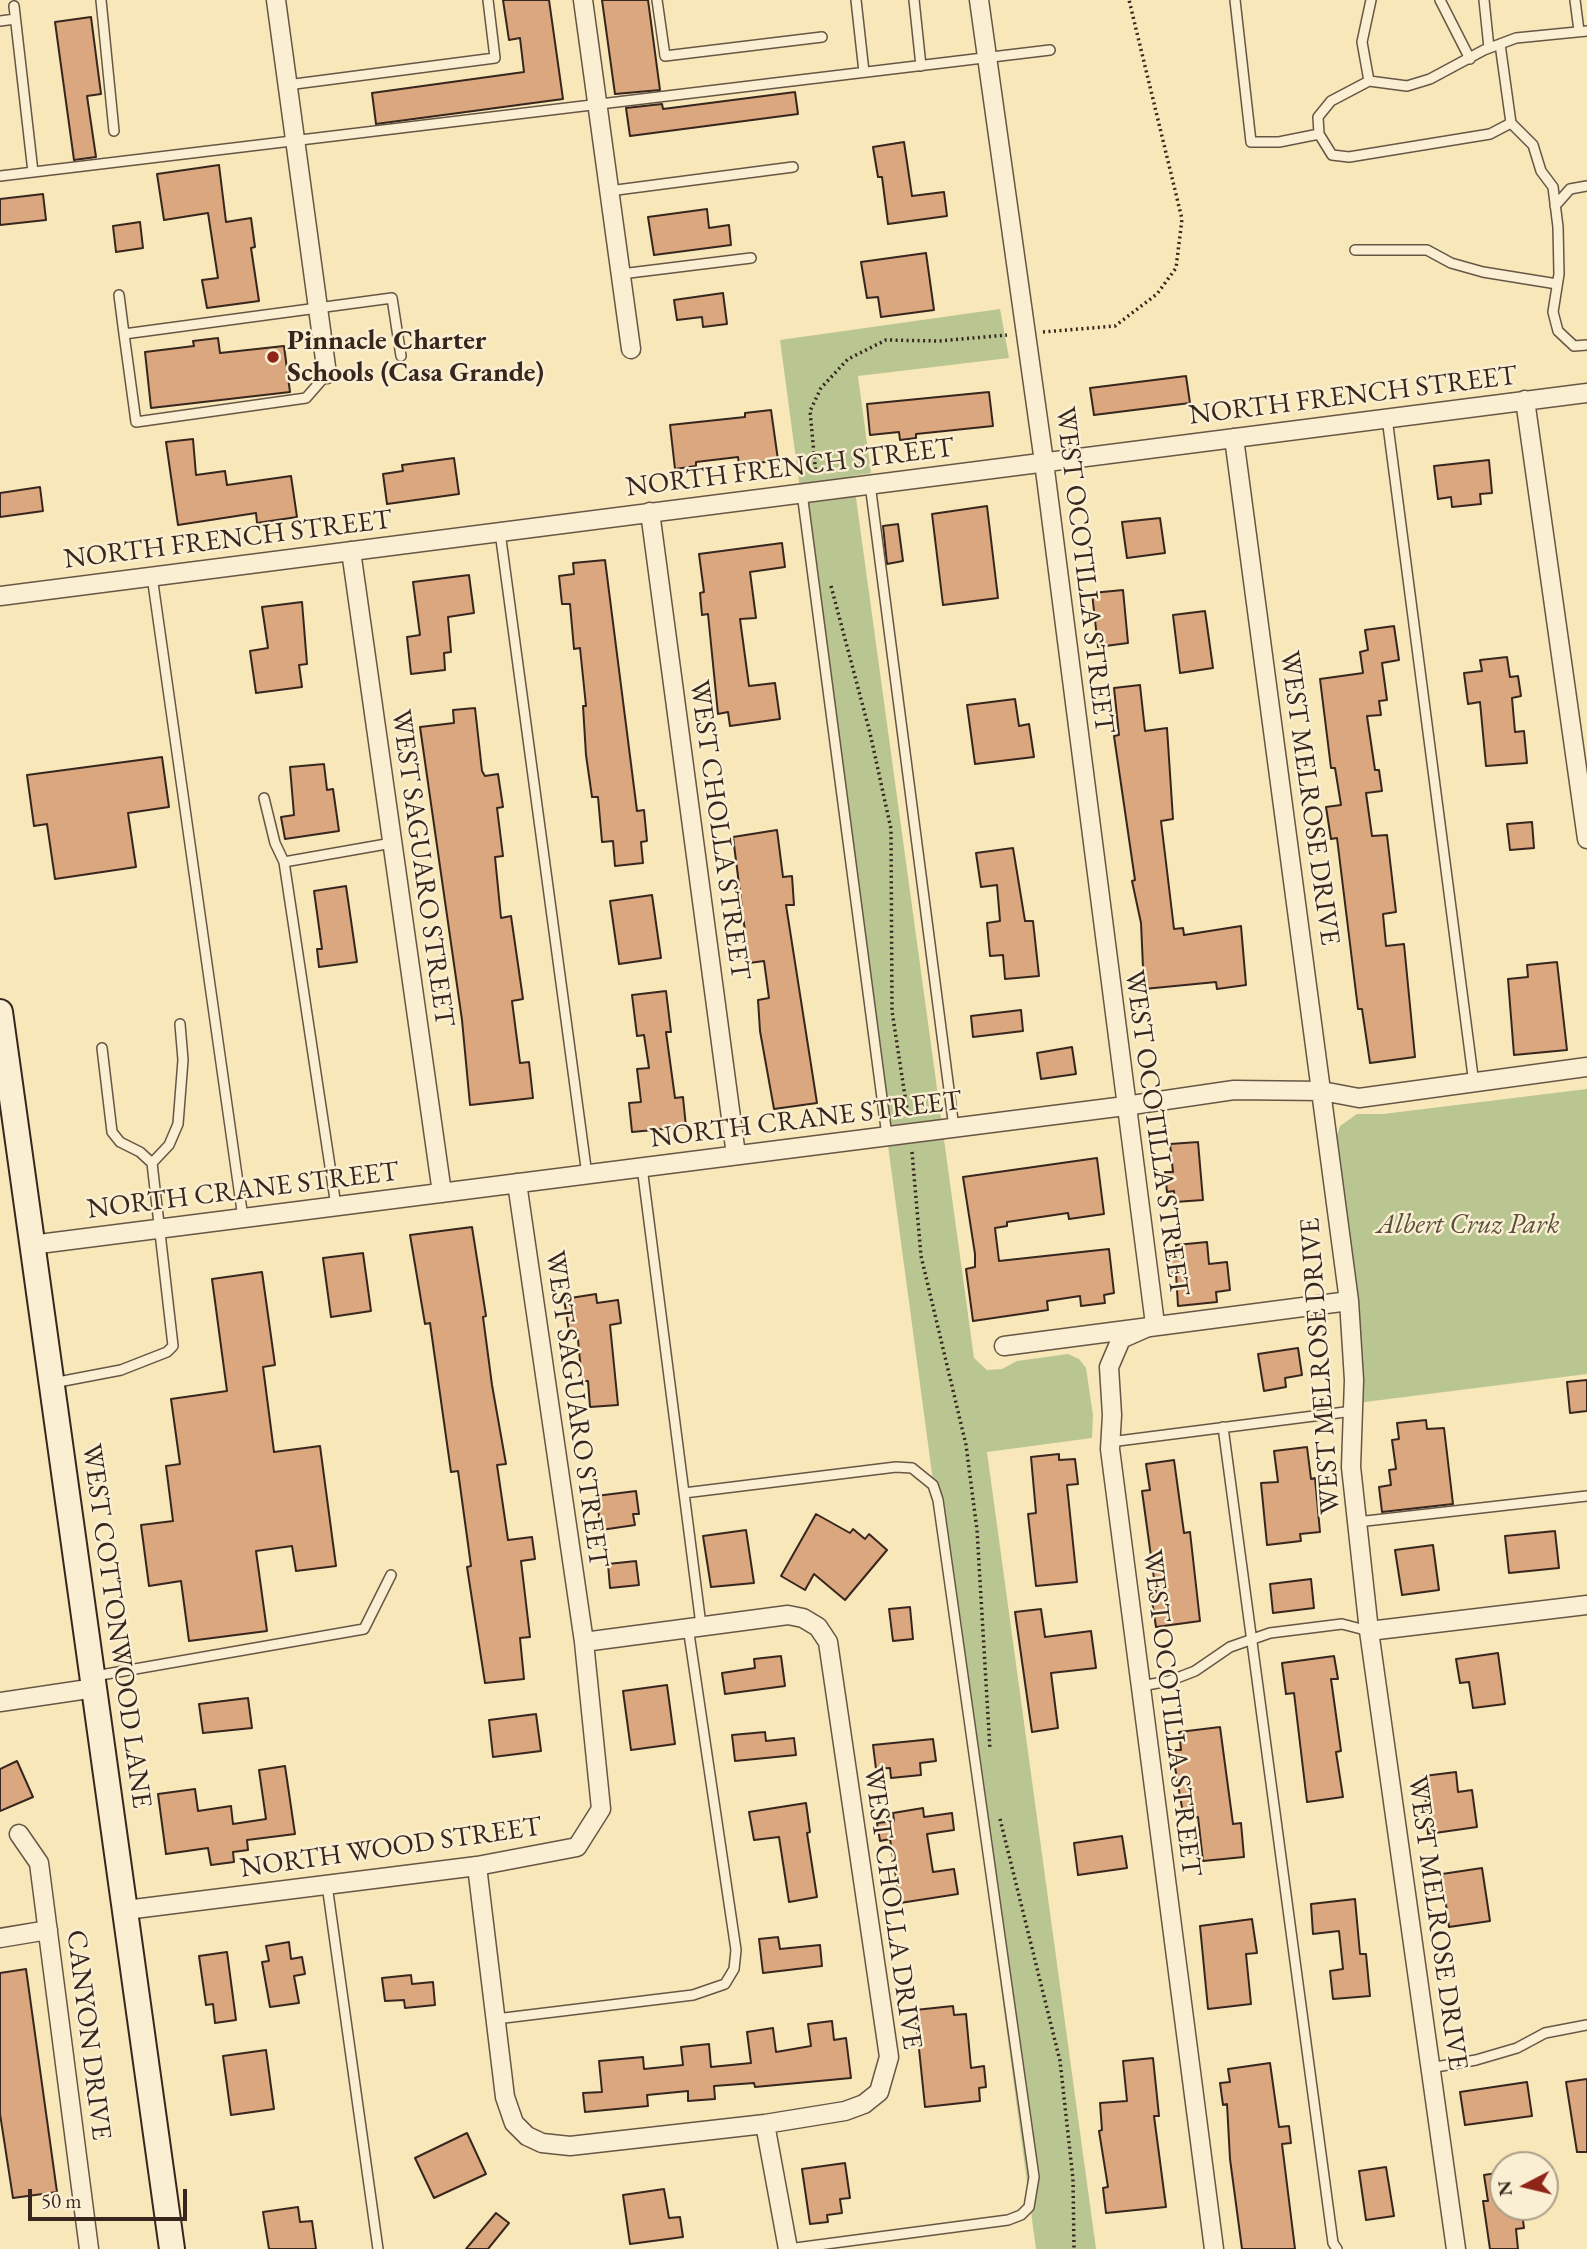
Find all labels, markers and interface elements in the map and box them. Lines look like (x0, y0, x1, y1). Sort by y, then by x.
place label: Pinnacle Charter Schools (Casa Grande) (287, 324, 544, 390)
marker: Pinnacle Charter Schools (Casa Grande) (265, 349, 281, 365)
street label: NORTH FRENCH STREET (1187, 359, 1519, 433)
street label: WEST OCOTILLA STREET (1047, 405, 1121, 735)
street label: NORTH FRENCH STREET (624, 431, 956, 505)
street label: NORTH FRENCH STREET (62, 503, 394, 577)
street label: WEST MELROSE DRIVE (1272, 649, 1346, 947)
street label: WEST CHOLLA STREET (681, 678, 757, 982)
street label: WEST SAGUARO STREET (383, 707, 461, 1029)
street label: WEST OCOTILLA STREET (1116, 968, 1196, 1298)
street label: NORTH CRANE STREET (648, 1084, 964, 1156)
street label: NORTH CRANE STREET (85, 1155, 401, 1227)
park label: Albert Cruz Park (1377, 1208, 1559, 1242)
street label: WEST MELROSE DRIVE (1294, 1217, 1348, 1515)
street label: WEST SAGUARO STREET (537, 1248, 615, 1570)
street label: WEST COTTONWOOD LANE (74, 1442, 158, 1810)
street label: WEST OCOTILLA STREET (1134, 1548, 1208, 1878)
street label: WEST CHOLLA DRIVE (855, 1764, 929, 2052)
street label: WEST MELROSE DRIVE (1400, 1774, 1474, 2072)
street label: NORTH WOOD STREET (238, 1810, 544, 1886)
street label: CANYON DRIVE (58, 1928, 118, 2142)
north arrow (1489, 2151, 1559, 2221)
scale bar (32, 2176, 191, 2220)
text: N (1491, 2179, 1518, 2198)
text: 50 m (41, 2187, 82, 2214)

